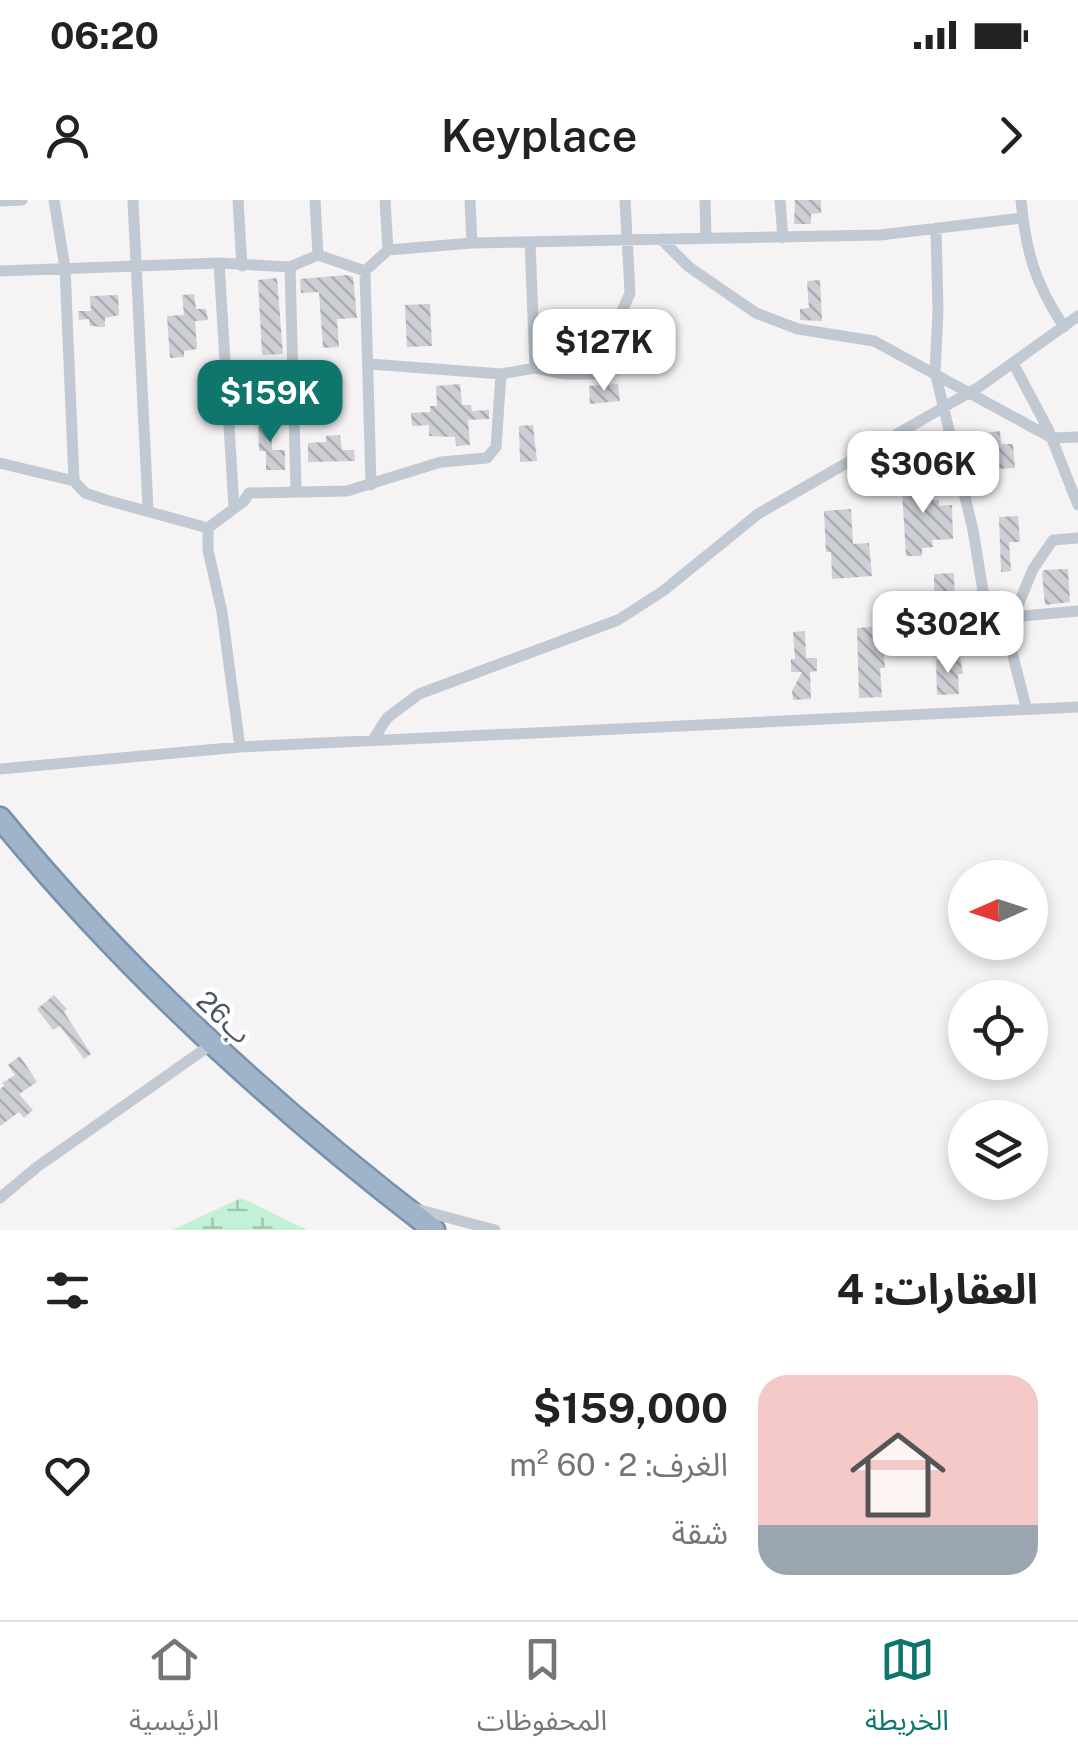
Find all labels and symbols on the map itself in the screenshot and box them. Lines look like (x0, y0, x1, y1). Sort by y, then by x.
pin: $127K (534, 309, 674, 394)
pin: $159K (200, 360, 340, 445)
pin: $306K (853, 431, 993, 516)
pin: $302K (878, 591, 1018, 676)
north arrow (948, 860, 1048, 960)
street label: 26ب (190, 983, 258, 1050)

